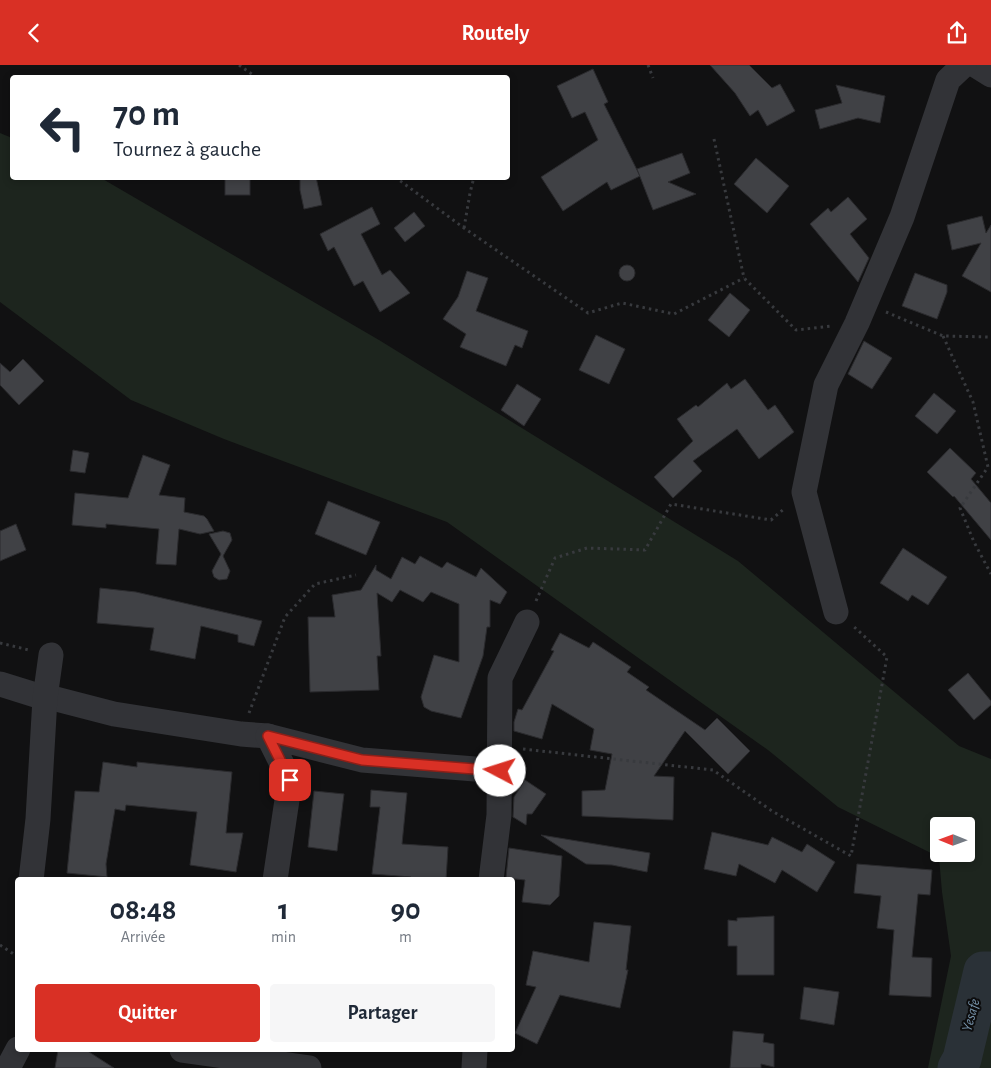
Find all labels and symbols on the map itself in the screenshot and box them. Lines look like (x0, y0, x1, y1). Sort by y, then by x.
position arrow (473, 744, 525, 796)
pin (269, 759, 311, 801)
north arrow (930, 817, 975, 863)
water label: Yesafe (959, 997, 983, 1033)

